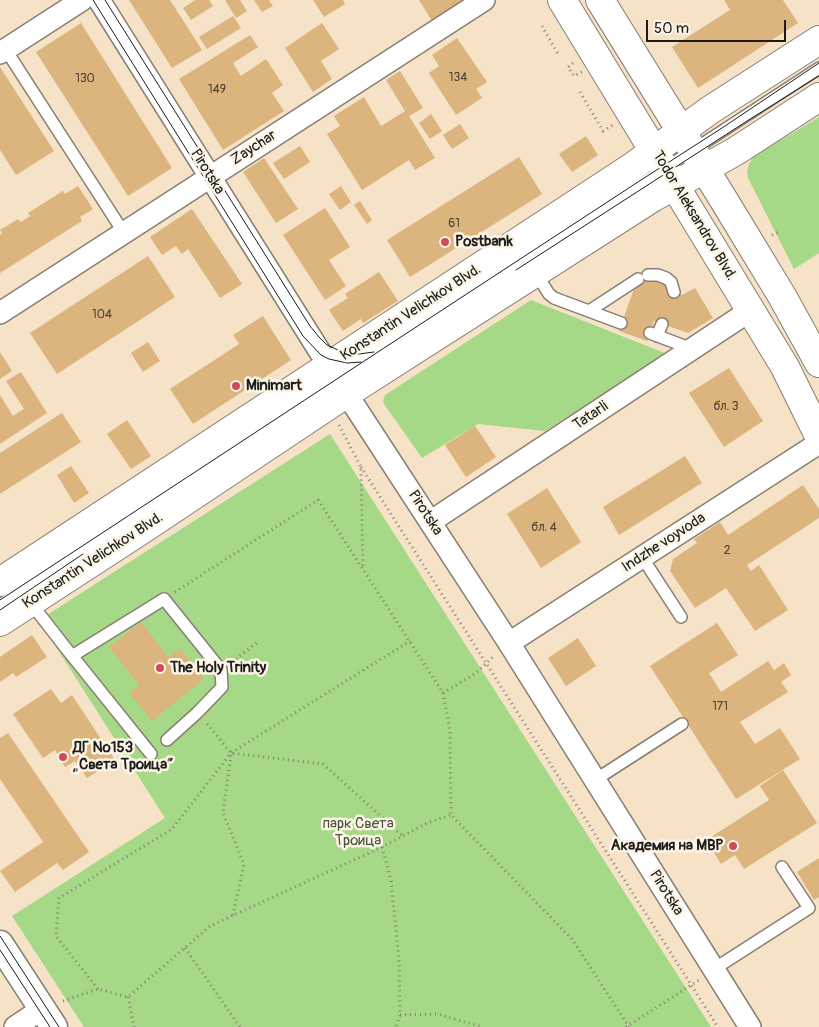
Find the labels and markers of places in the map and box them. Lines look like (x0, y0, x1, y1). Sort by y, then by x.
place label: Postbank (455, 233, 513, 251)
marker: Postbank (439, 236, 451, 248)
place label: Minimart (246, 377, 302, 395)
marker: Minimart (230, 380, 242, 392)
place label: The Holy Trinity (170, 659, 266, 677)
marker: The Holy Trinity (154, 662, 166, 674)
place label: ДГ №153 „Света Троица“ (73, 739, 173, 774)
marker: ДГ №153 „Света Троица“ (57, 751, 69, 763)
place label: Академия на МВР (611, 837, 723, 855)
marker: Академия на МВР (727, 840, 739, 852)

